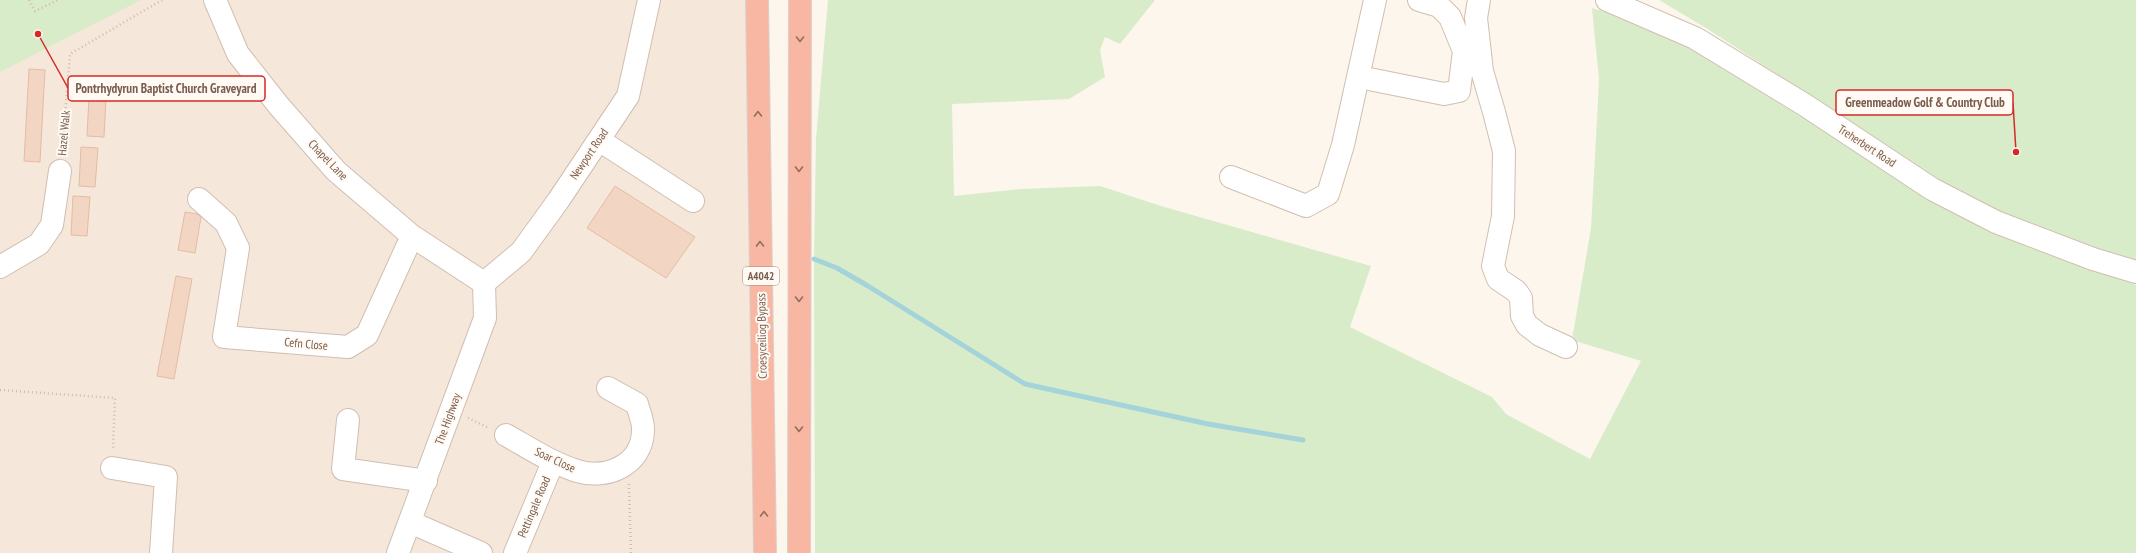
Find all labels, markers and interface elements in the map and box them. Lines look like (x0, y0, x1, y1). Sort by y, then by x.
one-way arrow (796, 36, 804, 42)
callout: Pontrhydyrun Baptist Church Graveyard (68, 76, 265, 101)
text: Pontrhydyrun Baptist Church Graveyard (76, 80, 257, 97)
callout: Greenmeadow Golf & Country Club (1836, 90, 2013, 115)
text: Greenmeadow Golf & Country Club (1845, 94, 2005, 111)
street label: Hazel Walk (54, 109, 73, 156)
one-way arrow (754, 111, 762, 117)
street label: Treherbert Road (1835, 121, 1899, 170)
street label: Newport Road (566, 125, 611, 182)
street label: Chapel Lane (305, 136, 351, 183)
one-way arrow (795, 166, 803, 172)
one-way arrow (756, 241, 764, 247)
road number: A4042 (743, 267, 779, 285)
street label: Croesyceiliog Bypass (753, 293, 770, 379)
one-way arrow (795, 296, 803, 302)
street label: Cefn Close (284, 334, 328, 353)
street label: The Highway (431, 390, 464, 447)
one-way arrow (795, 426, 803, 432)
street label: Soar Close (532, 444, 578, 476)
street label: Pettingale Road (514, 474, 553, 540)
one-way arrow (760, 511, 769, 517)

